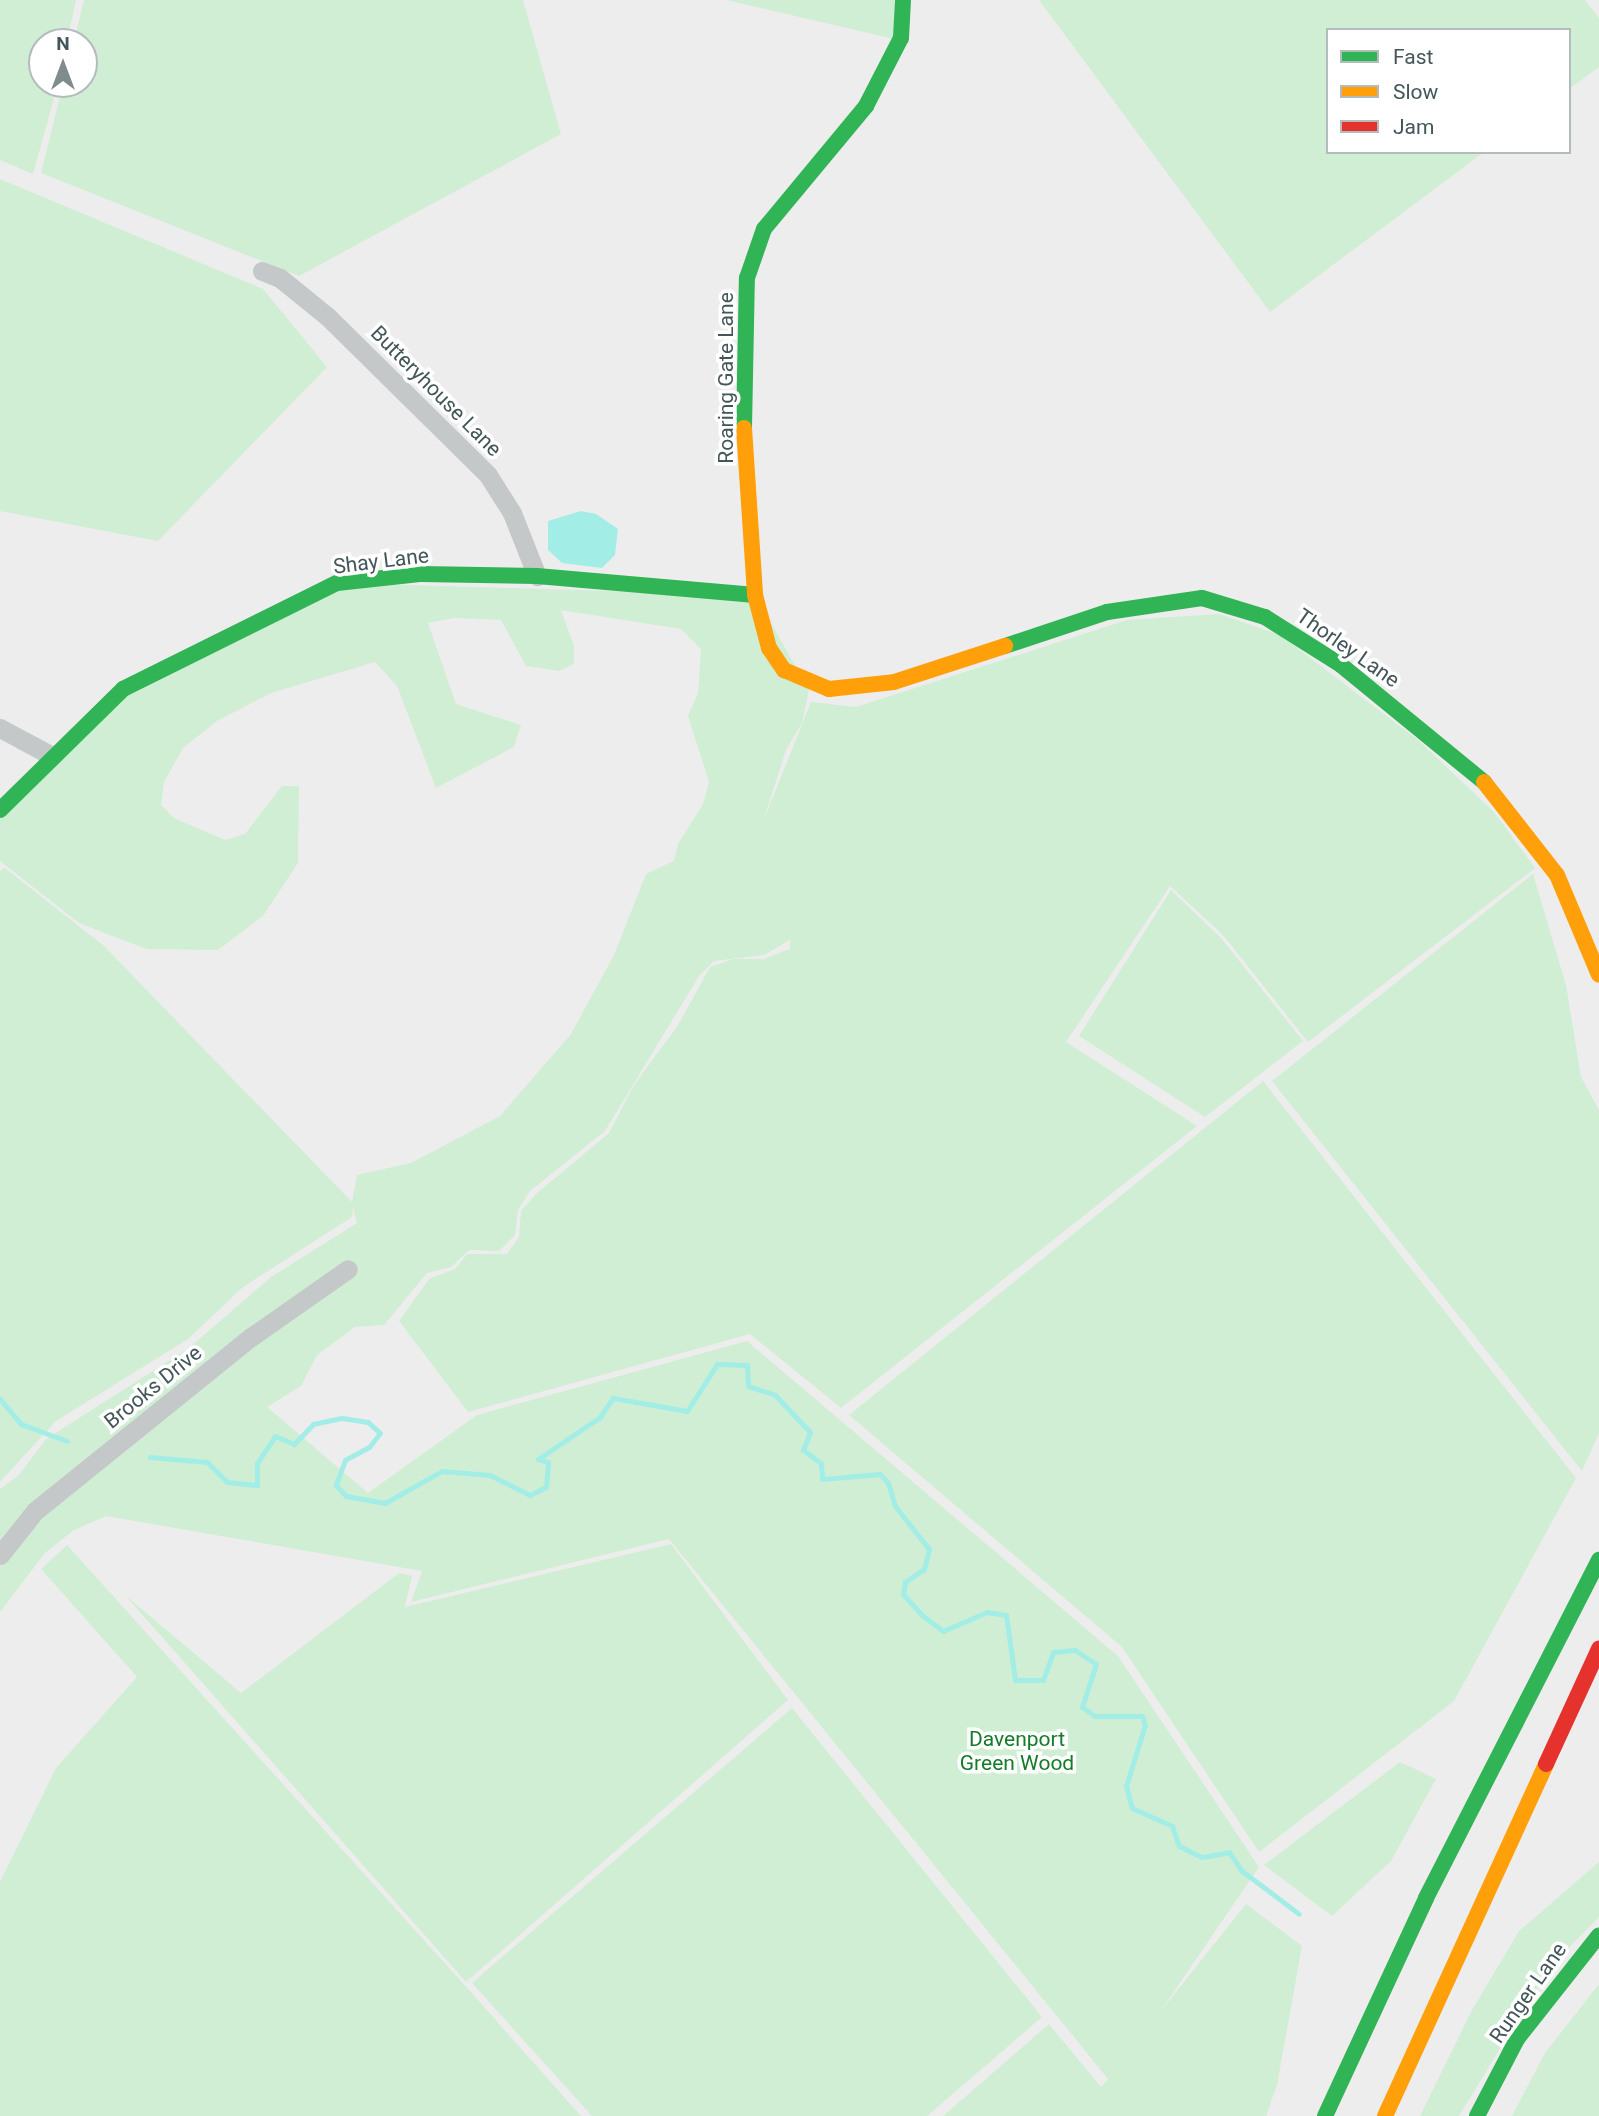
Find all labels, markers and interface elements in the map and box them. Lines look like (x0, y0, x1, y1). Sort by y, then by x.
north arrow (28, 28, 98, 98)
legend (1326, 28, 1571, 154)
text: N (56, 32, 70, 55)
text: Fast (1393, 45, 1433, 69)
text: Slow (1393, 80, 1438, 104)
text: Jam (1393, 115, 1434, 139)
street label: Roaring Gate Lane (713, 292, 739, 464)
street label: Butteryhouse Lane (365, 320, 507, 462)
street label: Shay Lane (332, 543, 430, 579)
street label: Thorley Lane (1292, 603, 1404, 693)
street label: Brooks Drive (99, 1340, 207, 1434)
park label: Davenport Green Wood (960, 1726, 1074, 1776)
street label: Runger Lane (1484, 1938, 1572, 2048)

